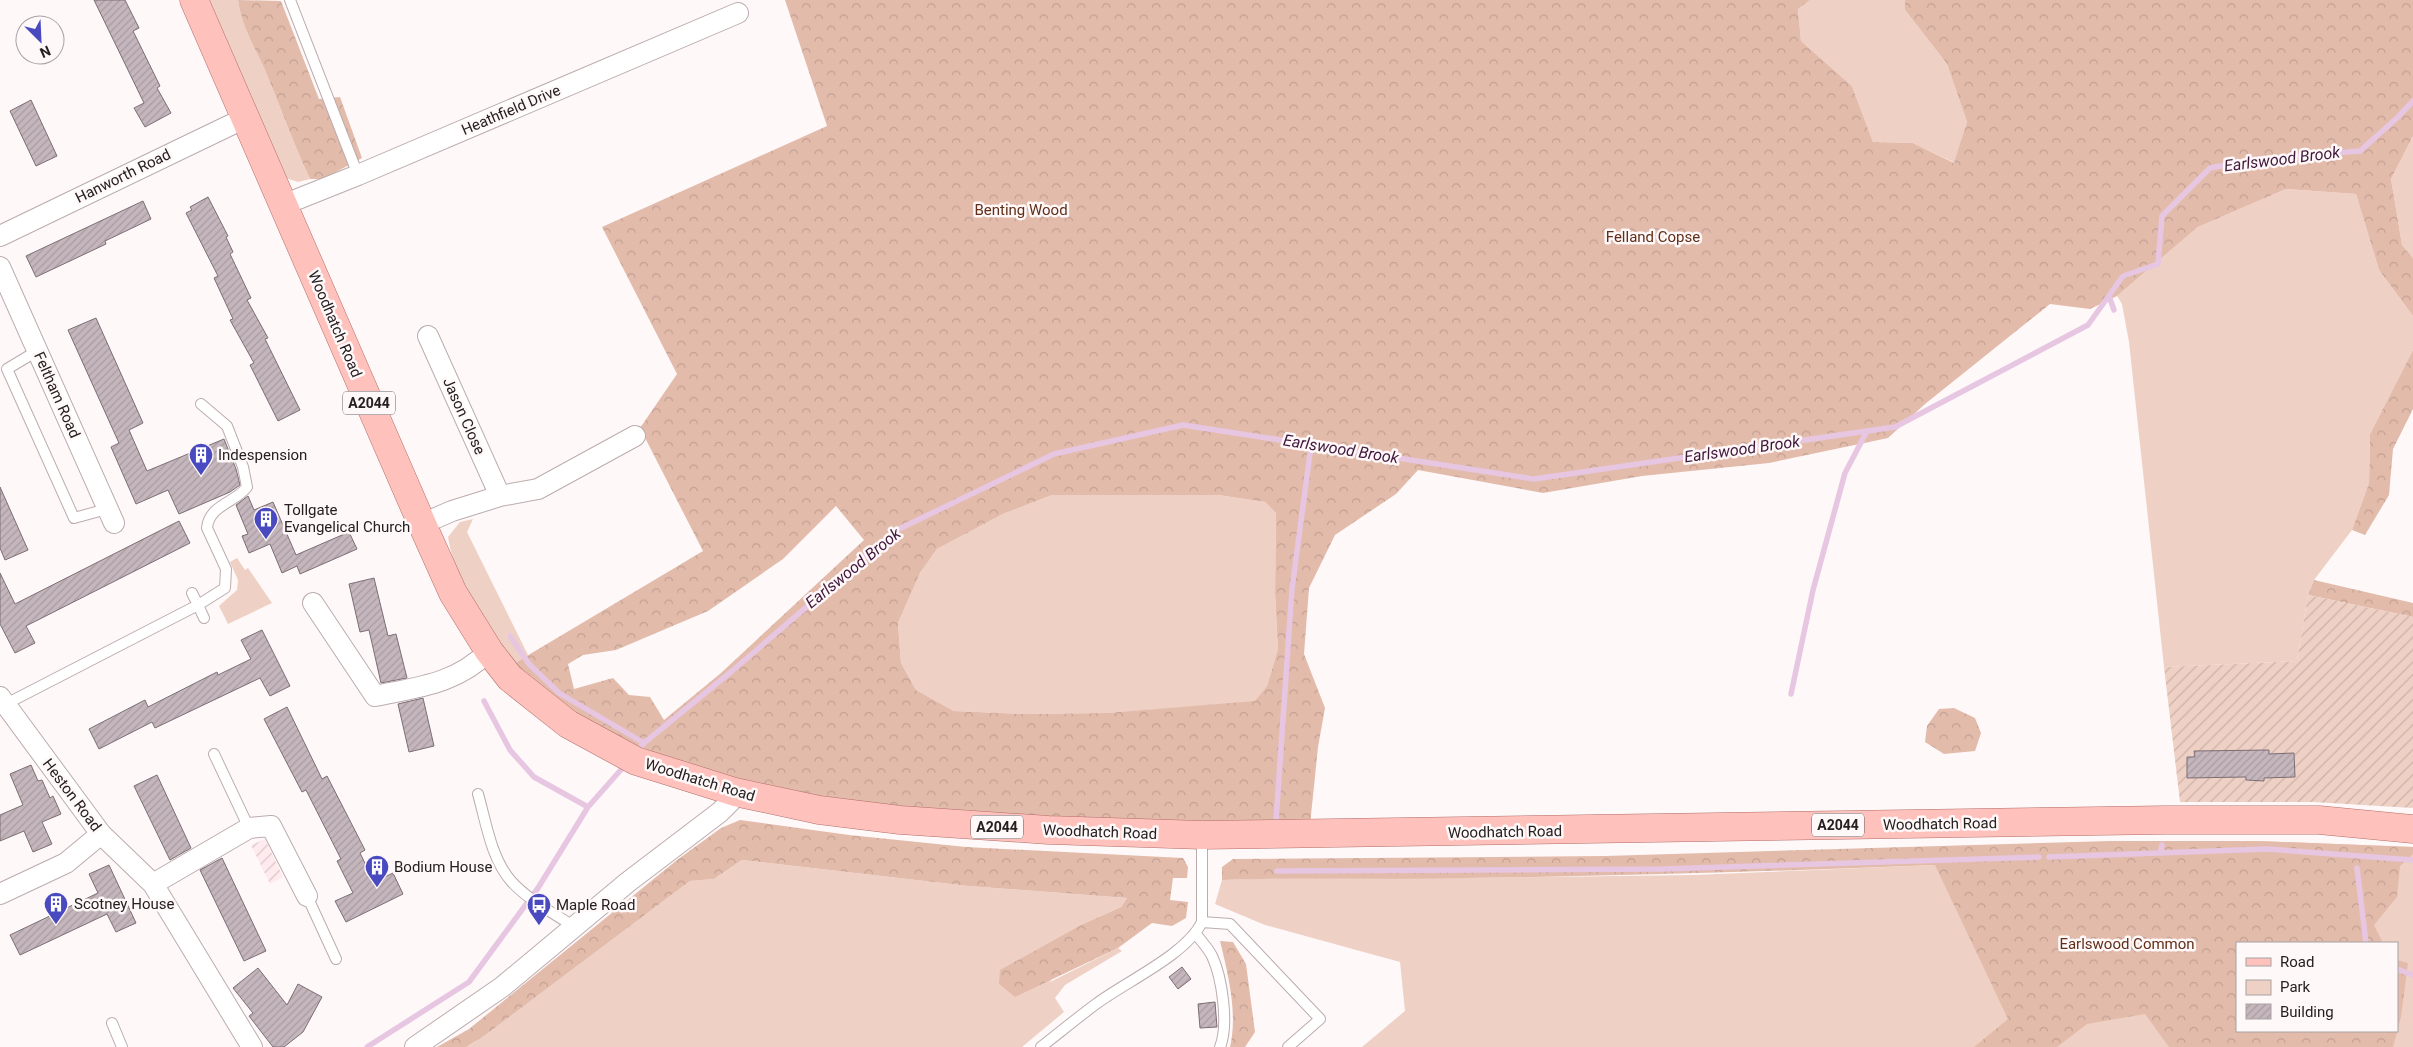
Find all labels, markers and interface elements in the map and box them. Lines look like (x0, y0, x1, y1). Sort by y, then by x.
north arrow (15, 15, 65, 65)
text: N (38, 43, 53, 61)
street label: Heathfield Drive (459, 81, 563, 139)
water label: Earlswood Brook (2223, 142, 2342, 176)
street label: Hanworth Road (72, 145, 174, 207)
park label: Benting Wood (974, 201, 1068, 219)
park label: Felland Copse (1606, 228, 1700, 246)
street label: Woodhatch Road (304, 268, 366, 380)
street label: Feltham Road (30, 349, 84, 441)
street label: Jason Close (439, 375, 489, 457)
road number: A2044 (343, 392, 395, 414)
water label: Earlswood Brook (1282, 430, 1401, 468)
water label: Earlswood Brook (1683, 431, 1802, 467)
building icon: Indespension (188, 442, 214, 476)
place label: Indespension (218, 446, 307, 464)
place label: Tollgate Evangelical Church (284, 501, 410, 536)
building icon: Tollgate Evangelical Church (253, 506, 279, 540)
water label: Earlswood Brook (802, 523, 905, 612)
street label: Heston Road (39, 755, 105, 835)
street label: Woodhatch Road (643, 755, 757, 805)
road number: A2044 (1812, 814, 1864, 836)
street label: Woodhatch Road (1883, 814, 1997, 834)
road number: A2044 (971, 816, 1023, 839)
street label: Woodhatch Road (1043, 821, 1157, 843)
street label: Woodhatch Road (1448, 822, 1562, 842)
building icon: Bodium House (364, 854, 390, 888)
place label: Bodium House (394, 858, 492, 876)
building icon: Scotney House (43, 891, 69, 925)
bus stop icon: Maple Road (526, 892, 552, 926)
place label: Scotney House (74, 895, 174, 913)
place label: Maple Road (556, 896, 635, 914)
park label: Earlswood Common (2059, 935, 2195, 953)
legend (2236, 942, 2398, 1032)
text: Road (2280, 953, 2314, 971)
text: Park (2280, 978, 2311, 996)
text: Building (2280, 1003, 2334, 1021)

